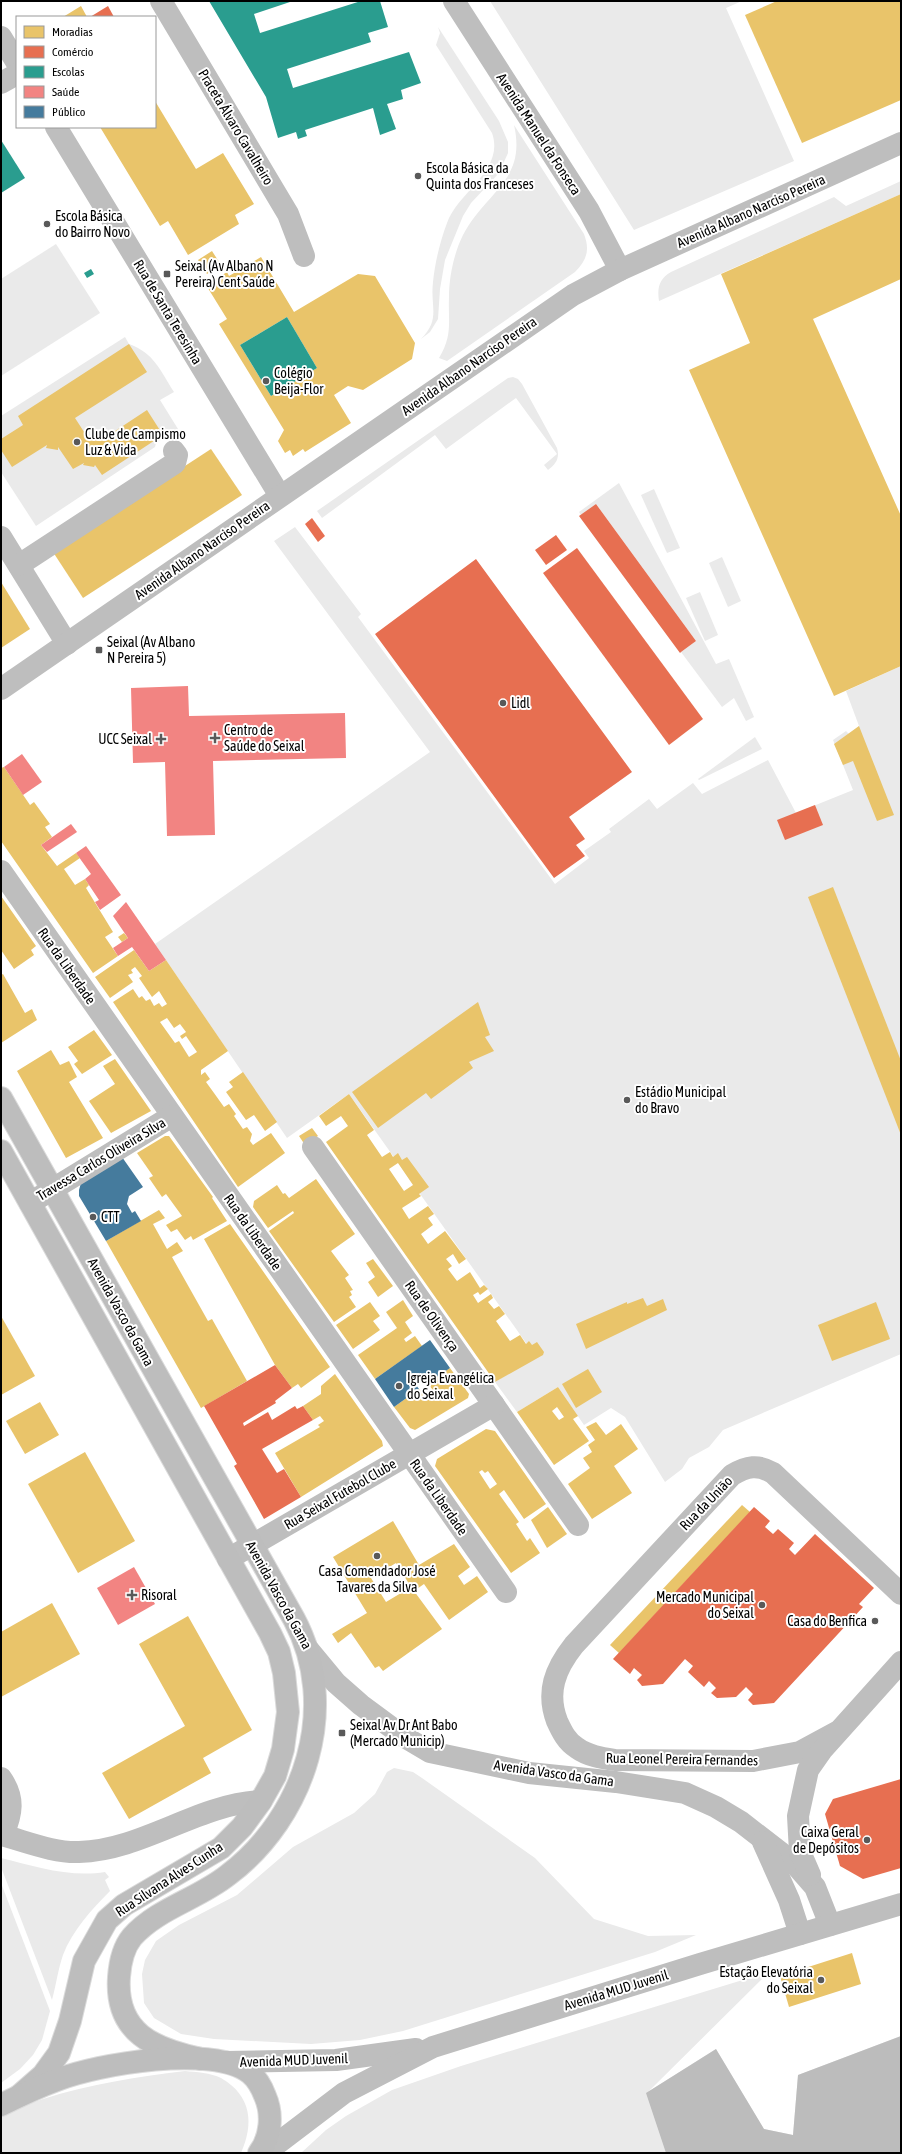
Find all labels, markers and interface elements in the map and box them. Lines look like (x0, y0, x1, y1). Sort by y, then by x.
legend (16, 16, 156, 128)
text: Moradias (52, 25, 93, 39)
text: Comércio (52, 45, 94, 59)
text: Escolas (52, 65, 84, 79)
street label: Praceta Álvaro Cavalheiro (195, 66, 277, 188)
street label: Avenida Manuel da Fonseca (494, 70, 584, 198)
text: Saúde (52, 85, 80, 99)
text: Público (52, 105, 86, 119)
place label: Escola Básica da Quinta dos Franceses (426, 160, 534, 192)
marker: Escola Básica da Quinta dos Franceses (413, 171, 423, 181)
street label: Avenida Albano Narciso Pereira (674, 171, 828, 251)
place label: Escola Básica do Bairro Novo (55, 208, 130, 240)
marker: Escola Básica do Bairro Novo (42, 219, 52, 229)
street label: Rua de Santa Teresinha (130, 257, 206, 367)
place label: Seixal (Av Albano N Pereira) Cent Saúde (175, 258, 275, 290)
marker: Seixal (Av Albano N Pereira) Cent Saúde (162, 269, 172, 279)
street label: Avenida Albano Narciso Pereira (399, 313, 539, 419)
place label: Colégio Beija-Flor (274, 365, 324, 397)
marker: Colégio Beija-Flor (261, 376, 271, 386)
place label: Clube de Campismo Luz & Vida (85, 426, 186, 458)
marker: Clube de Campismo Luz & Vida (72, 437, 82, 447)
street label: Avenida Albano Narciso Pereira (132, 497, 272, 603)
place label: Seixal (Av Albano N Pereira 5) (107, 634, 195, 666)
marker: Seixal (Av Albano N Pereira 5) (94, 645, 104, 655)
place label: Lidl (511, 695, 530, 711)
marker: Lidl (498, 698, 508, 708)
place label: Centro de Saúde do Seixal (224, 722, 305, 754)
place label: UCC Seixal (98, 731, 152, 747)
marker: Centro de Saúde do Seixal (209, 732, 221, 744)
marker: UCC Seixal (155, 733, 167, 745)
street label: Rua da Liberdade (35, 925, 99, 1007)
place label: Estádio Municipal do Bravo (635, 1084, 726, 1116)
marker: Estádio Municipal do Bravo (622, 1095, 632, 1105)
street label: Travessa Carlos Oliveira Silva (34, 1114, 168, 1204)
street label: Rua da Liberdade (221, 1191, 285, 1273)
place label: CTT (101, 1209, 120, 1225)
marker: CTT (88, 1212, 98, 1222)
street label: Avenida Vasco da Gama (85, 1255, 157, 1369)
street label: Rua de Olivença (402, 1278, 462, 1354)
place label: Igreja Evangélica do Seixal (407, 1370, 494, 1402)
marker: Igreja Evangélica do Seixal (394, 1381, 404, 1391)
street label: Rua Seixal Futebol Clube (281, 1455, 399, 1533)
street label: Rua da Liberdade (407, 1456, 471, 1538)
street label: Rua da União (676, 1473, 736, 1533)
street label: Avenida Vasco da Gama (243, 1538, 315, 1652)
marker: Casa Comendador José Tavares da Silva (372, 1551, 382, 1561)
place label: Casa Comendador José Tavares da Silva (318, 1563, 436, 1595)
place label: Risoral (141, 1587, 177, 1603)
marker: Risoral (126, 1589, 138, 1601)
place label: Mercado Municipal do Seixal (656, 1589, 754, 1621)
marker: Mercado Municipal do Seixal (757, 1600, 767, 1610)
place label: Casa do Benfica (787, 1613, 867, 1629)
marker: Casa do Benfica (870, 1616, 880, 1626)
place label: Seixal Av Dr Ant Babo (Mercado Municip) (350, 1717, 458, 1749)
marker: Seixal Av Dr Ant Babo (Mercado Municip) (337, 1728, 347, 1738)
street label: Rua Leonel Pereira Fernandes (606, 1750, 758, 1768)
street label: Avenida Vasco da Gama (493, 1757, 615, 1789)
place label: Caixa Geral de Depósitos (793, 1824, 859, 1856)
marker: Caixa Geral de Depósitos (862, 1835, 872, 1845)
street label: Rua Silvana Alves Cunha (112, 1838, 226, 1920)
place label: Estação Elevatória do Seixal (719, 1964, 813, 1996)
street label: Avenida MUD Juvenil (562, 1966, 670, 2013)
marker: Estação Elevatória do Seixal (816, 1975, 826, 1985)
street label: Avenida MUD Juvenil (240, 2050, 349, 2070)

